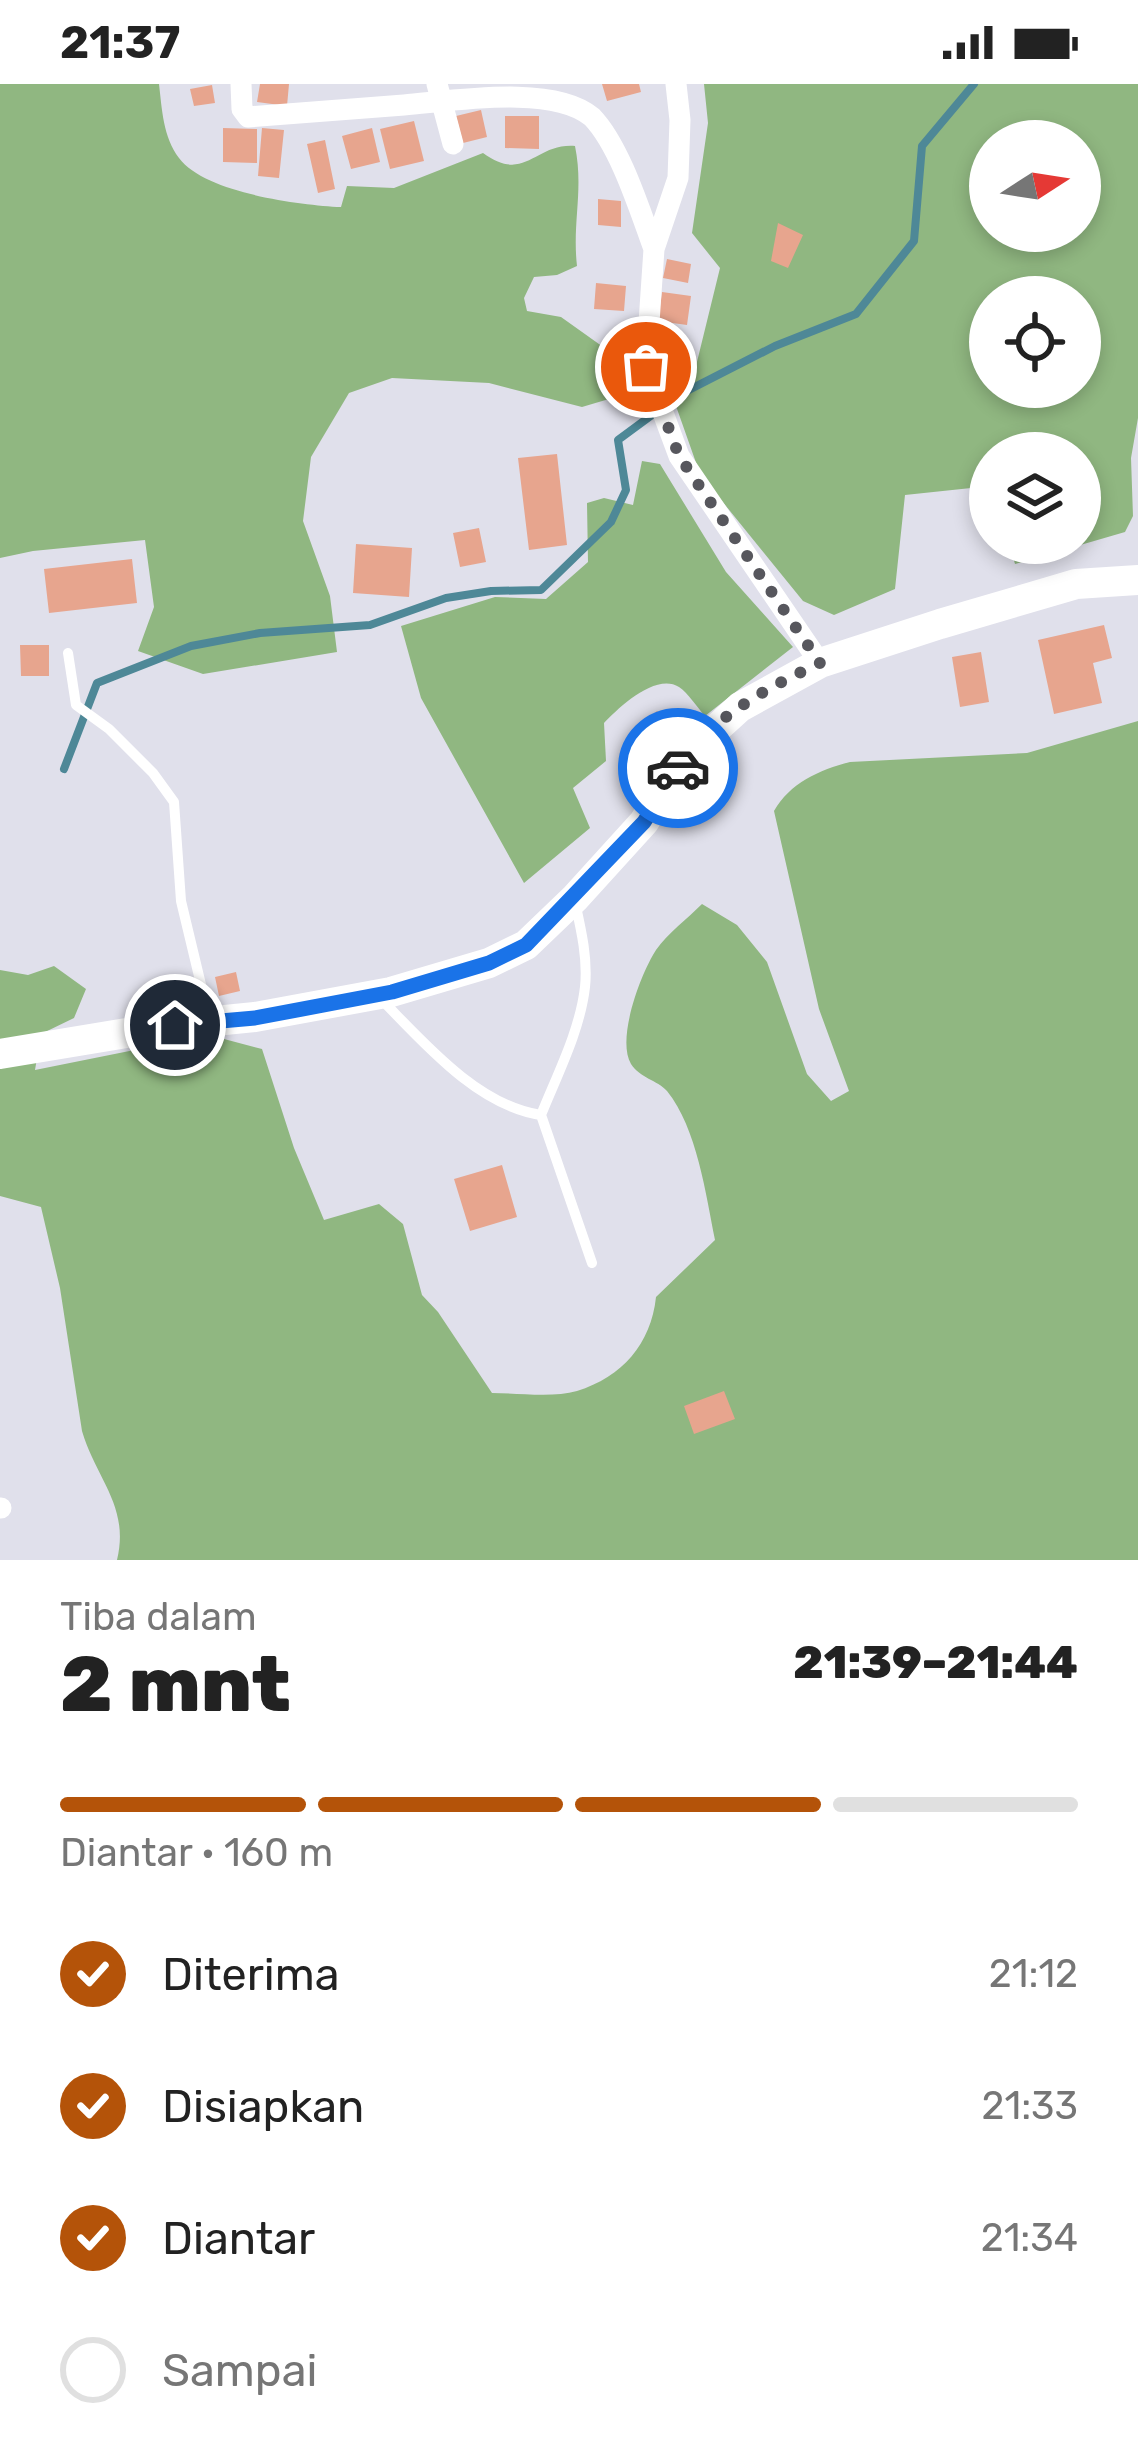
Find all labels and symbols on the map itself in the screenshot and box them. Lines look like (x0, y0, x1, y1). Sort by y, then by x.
north arrow (969, 120, 1101, 252)
pin (595, 316, 697, 418)
courier (618, 708, 738, 828)
pin (124, 974, 226, 1076)

